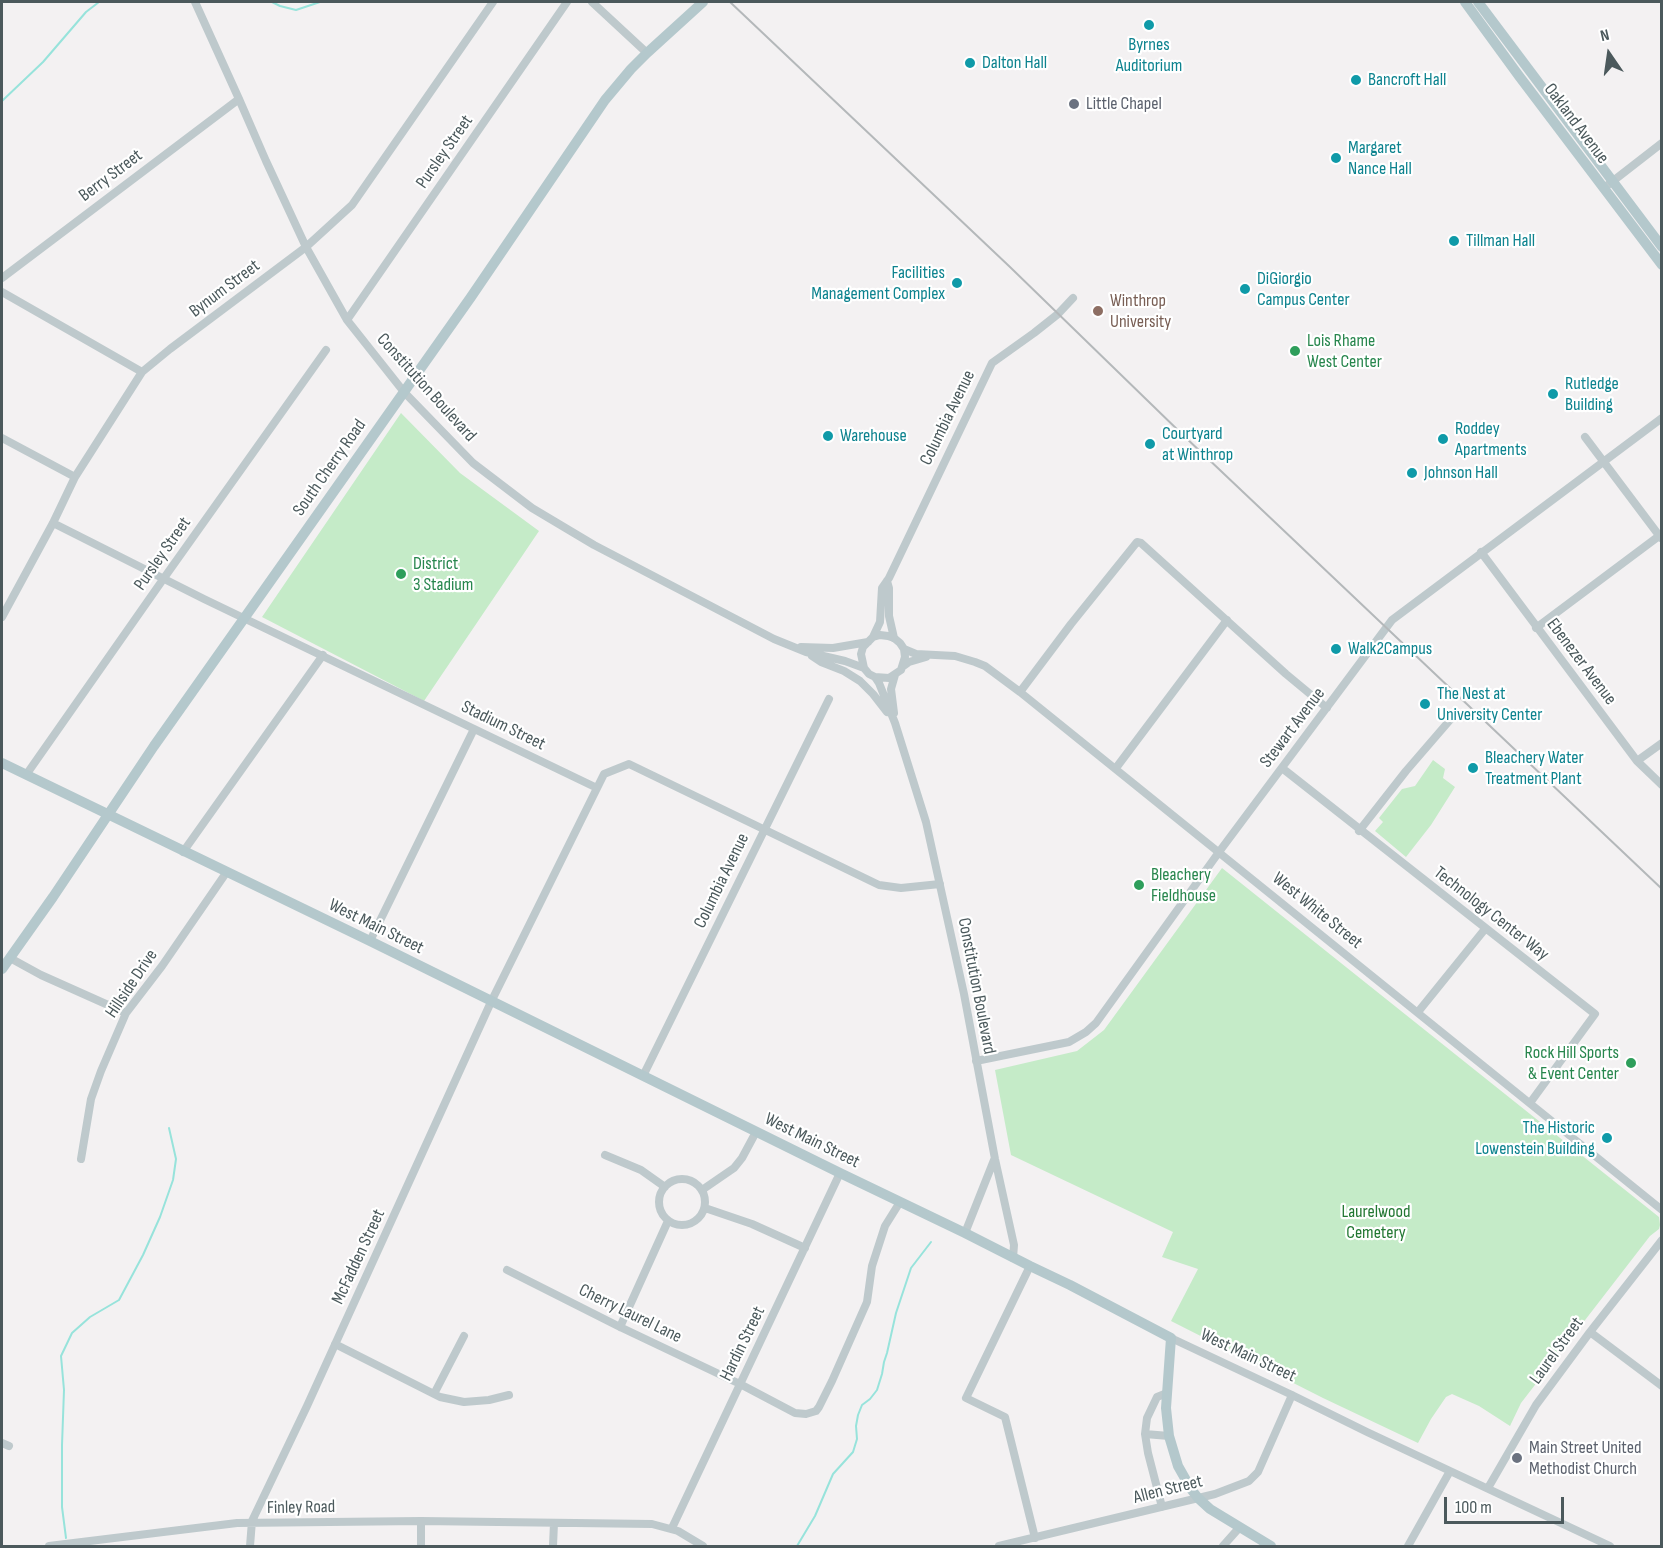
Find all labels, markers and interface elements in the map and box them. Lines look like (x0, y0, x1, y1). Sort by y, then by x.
marker: Byrnes Auditorium (1142, 18, 1156, 32)
north arrow (1579, 24, 1639, 84)
text: N (1599, 26, 1611, 46)
place label: Byrnes Auditorium (1116, 34, 1182, 76)
place label: Dalton Hall (982, 52, 1047, 74)
marker: Dalton Hall (963, 56, 977, 70)
place label: Bancroft Hall (1368, 69, 1446, 91)
marker: Bancroft Hall (1349, 73, 1363, 87)
street label: Oakland Avenue (1539, 80, 1613, 168)
place label: Little Chapel (1086, 93, 1162, 115)
marker: Little Chapel (1067, 97, 1081, 111)
street label: Pursley Street (412, 111, 478, 193)
place label: Margaret Nance Hall (1348, 137, 1412, 180)
street label: Berry Street (75, 145, 147, 207)
marker: Margaret Nance Hall (1329, 151, 1343, 165)
place label: Tillman Hall (1466, 230, 1535, 252)
marker: Tillman Hall (1447, 234, 1461, 248)
street label: Bynum Street (186, 256, 264, 322)
place label: Facilities Management Complex (811, 262, 945, 304)
place label: DiGiorgio Campus Center (1257, 268, 1350, 310)
marker: Facilities Management Complex (950, 276, 964, 290)
marker: DiGiorgio Campus Center (1238, 282, 1252, 296)
place label: Winthrop University (1110, 290, 1171, 332)
marker: Winthrop University (1091, 304, 1105, 318)
street label: Constitution Boulevard (372, 329, 480, 447)
place label: Lois Rhame West Center (1307, 330, 1382, 372)
marker: Lois Rhame West Center (1288, 344, 1302, 358)
street label: Columbia Avenue (916, 367, 980, 469)
place label: Rutledge Building (1565, 373, 1619, 416)
marker: Rutledge Building (1546, 387, 1560, 401)
street label: South Cherry Road (289, 416, 371, 520)
place label: Roddey Apartments (1455, 418, 1527, 460)
place label: Courtyard at Winthrop (1162, 423, 1233, 466)
place label: Warehouse (840, 425, 907, 447)
marker: Warehouse (821, 429, 835, 443)
marker: Roddey Apartments (1436, 432, 1450, 446)
marker: Courtyard at Winthrop (1143, 437, 1157, 451)
place label: Johnson Hall (1424, 462, 1498, 484)
marker: Johnson Hall (1405, 466, 1419, 480)
street label: Pursley Street (130, 513, 196, 595)
place label: District 3 Stadium (413, 553, 473, 596)
marker: District 3 Stadium (394, 567, 408, 581)
street label: Ebenezer Avenue (1542, 615, 1620, 709)
place label: Walk2Campus (1348, 638, 1432, 660)
marker: Walk2Campus (1329, 642, 1343, 656)
place label: The Nest at University Center (1437, 683, 1542, 726)
street label: Stewart Avenue (1256, 684, 1330, 772)
street label: Stadium Street (457, 696, 549, 756)
marker: The Nest at University Center (1418, 697, 1432, 711)
place label: Bleachery Water Treatment Plant (1485, 747, 1584, 789)
marker: Bleachery Water Treatment Plant (1466, 761, 1480, 775)
street label: Columbia Avenue (690, 830, 754, 932)
street label: Technology Center Way (1429, 862, 1553, 966)
place label: Bleachery Fieldhouse (1151, 864, 1216, 906)
street label: West White Street (1268, 868, 1366, 954)
marker: Bleachery Fieldhouse (1132, 878, 1146, 892)
street label: West Main Street (325, 895, 427, 959)
street label: Constitution Boulevard (952, 916, 1000, 1056)
street label: Hillside Drive (101, 946, 163, 1022)
place label: Rock Hill Sports & Event Center (1525, 1042, 1619, 1084)
marker: Rock Hill Sports & Event Center (1624, 1056, 1638, 1070)
street label: West Main Street (761, 1109, 863, 1173)
place label: The Historic Lowenstein Building (1475, 1117, 1595, 1160)
marker: The Historic Lowenstein Building (1600, 1131, 1614, 1145)
park label: Laurelwood Cemetery (1341, 1201, 1411, 1244)
street label: McFadden Street (328, 1206, 390, 1308)
street label: Cherry Laurel Lane (575, 1280, 685, 1348)
street label: Hardin Street (716, 1303, 770, 1385)
street label: Laurel Street (1526, 1313, 1588, 1389)
street label: West Main Street (1197, 1324, 1299, 1388)
place label: Main Street United Methodist Church (1529, 1437, 1641, 1480)
marker: Main Street United Methodist Church (1510, 1451, 1524, 1465)
street label: Allen Street (1131, 1471, 1205, 1509)
scale bar (1447, 1485, 1567, 1523)
street label: Finley Road (267, 1497, 335, 1519)
text: 100 m (1455, 1497, 1492, 1518)

